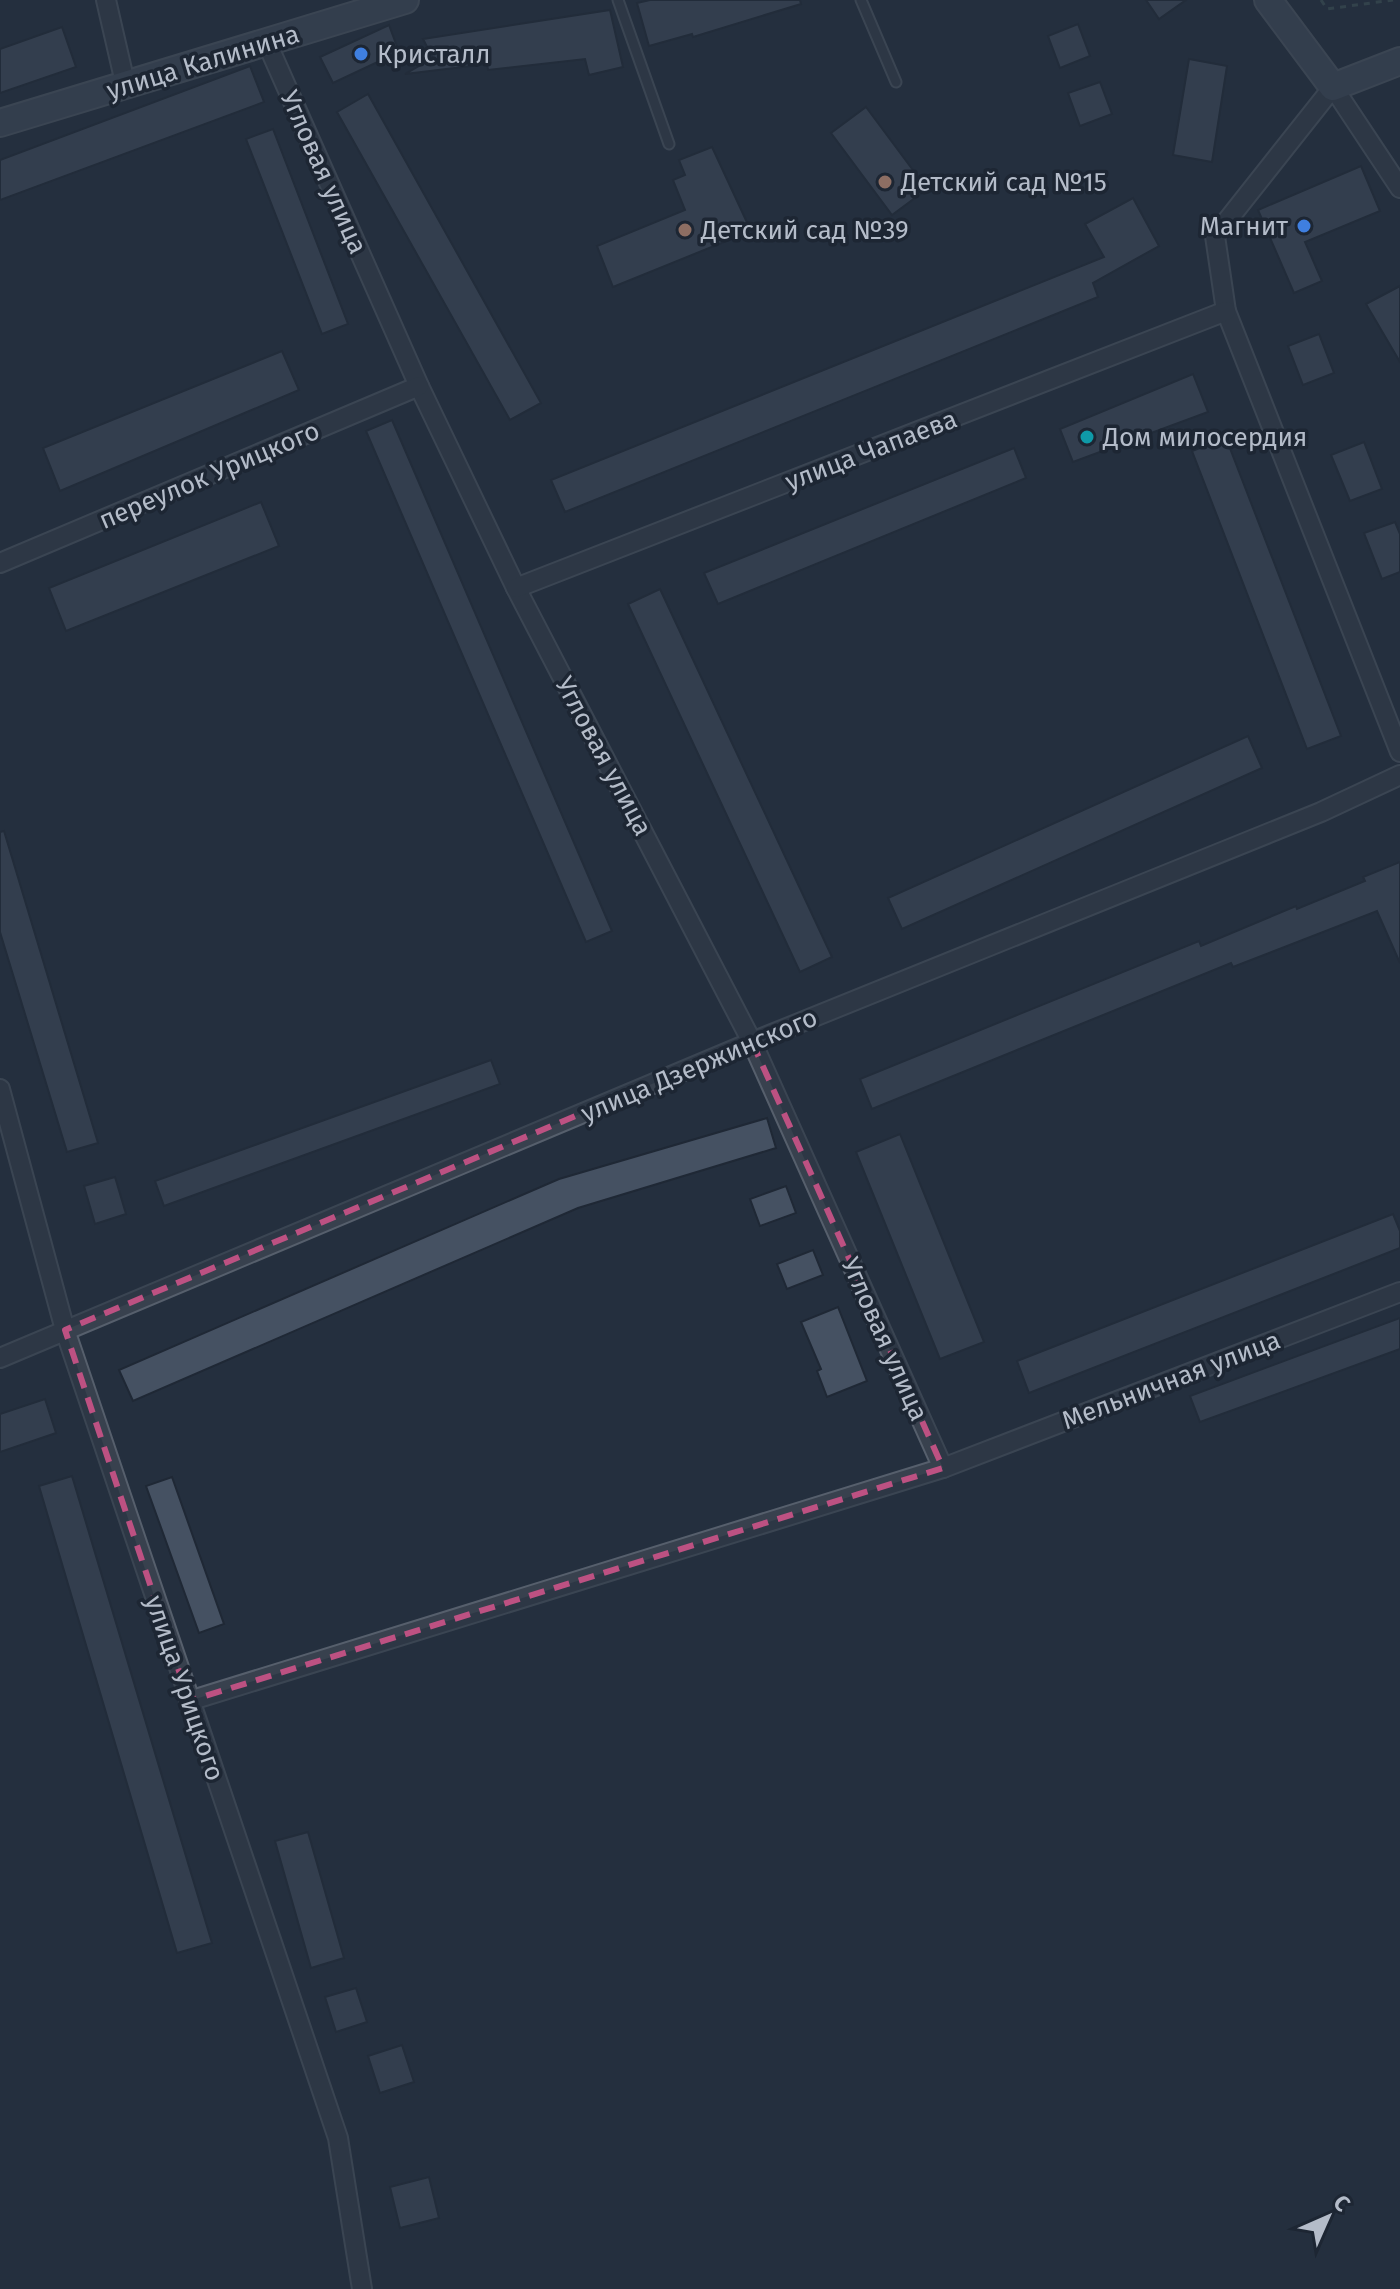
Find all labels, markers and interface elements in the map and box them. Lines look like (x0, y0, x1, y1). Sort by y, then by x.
street label: улица Калинина (103, 18, 303, 107)
place label: Кристалл (377, 39, 491, 70)
marker: Кристалл (352, 45, 370, 63)
street label: Угловая улица (274, 86, 373, 259)
place label: Детский сад №15 (900, 167, 1107, 198)
marker: Детский сад №15 (876, 173, 894, 191)
place label: Магнит (1200, 211, 1288, 242)
place label: Детский сад №39 (700, 215, 909, 246)
marker: Магнит (1295, 217, 1313, 235)
marker: Детский сад №39 (676, 221, 694, 239)
street label: улица Чапаева (781, 403, 962, 497)
street label: переулок Урицкого (94, 415, 324, 536)
place label: Дом милосердия (1102, 422, 1307, 453)
marker: Дом милосердия (1078, 428, 1096, 446)
street label: Угловая улица (549, 671, 658, 841)
street label: улица Дзержинского (576, 1002, 822, 1129)
street label: Угловая улица (835, 1253, 934, 1426)
street label: Мельничная улица (1058, 1325, 1285, 1436)
street label: улица Урицкого (138, 1592, 231, 1785)
north arrow (1288, 2177, 1368, 2257)
text: С (1328, 2189, 1356, 2217)

